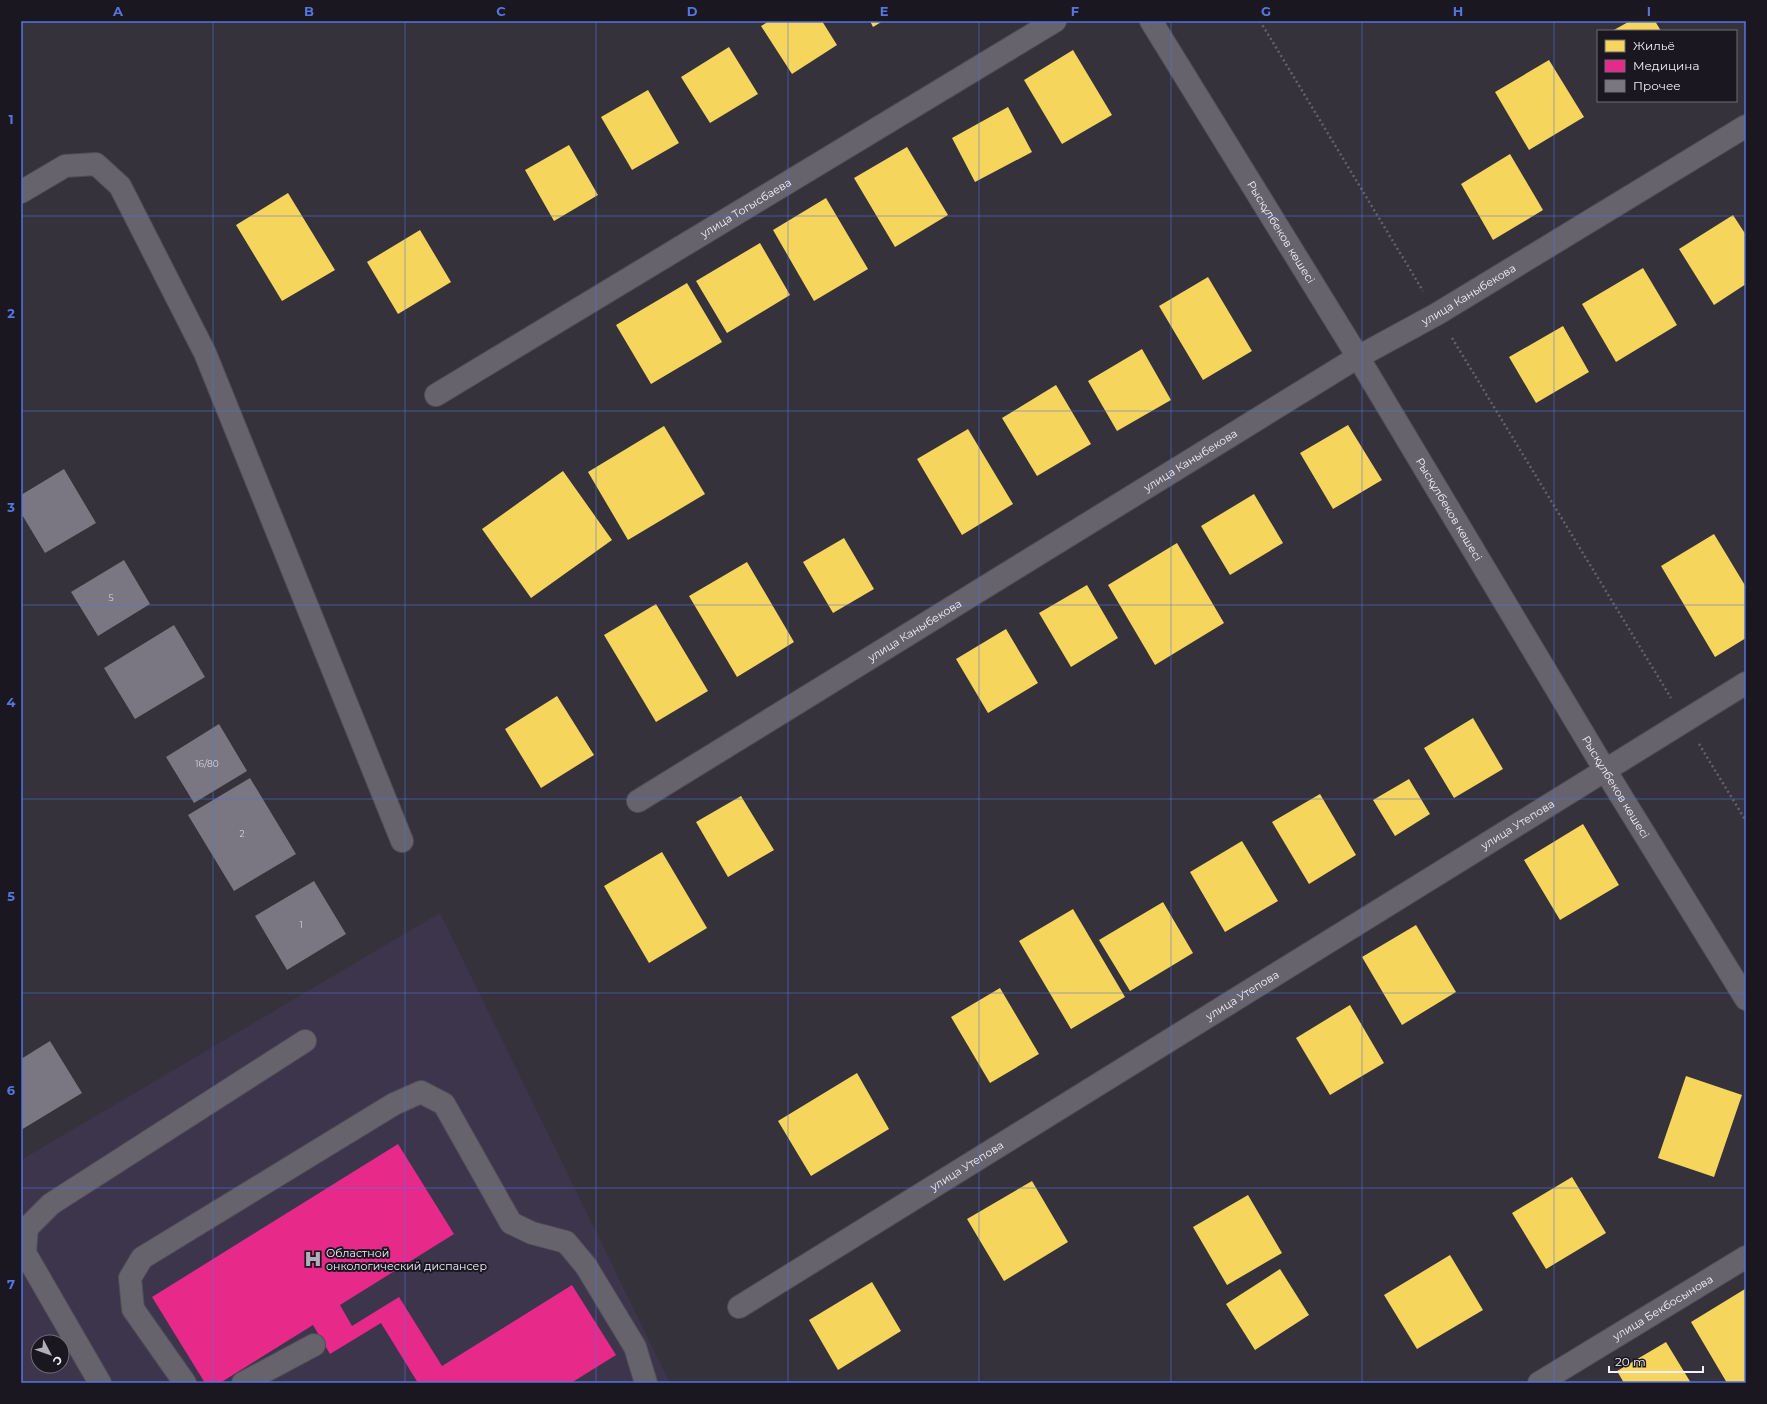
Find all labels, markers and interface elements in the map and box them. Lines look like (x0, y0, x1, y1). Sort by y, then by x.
text: A (112, 3, 124, 19)
text: B (304, 3, 314, 19)
text: C (496, 3, 506, 19)
text: D (687, 3, 698, 19)
text: E (880, 3, 889, 19)
text: F (1071, 3, 1079, 19)
text: G (1261, 3, 1271, 19)
text: H (1453, 3, 1463, 19)
text: I (1647, 3, 1651, 19)
legend (1597, 30, 1737, 102)
text: Жильё (1633, 38, 1675, 53)
text: Медицина (1633, 58, 1699, 73)
text: Прочее (1633, 78, 1681, 93)
text: 1 (8, 111, 14, 127)
street label: улица Тогысбаева (697, 175, 794, 241)
street label: Рысқұлбеков көшесі (1244, 178, 1318, 286)
street label: улица Каныбекова (1418, 261, 1518, 329)
text: 2 (7, 305, 15, 321)
street label: улица Каныбекова (1140, 426, 1240, 495)
street label: Рысқұлбеков көшесі (1413, 455, 1485, 563)
text: 3 (6, 499, 15, 515)
house number: 5 (108, 592, 114, 603)
street label: улица Каныбекова (864, 596, 964, 665)
text: 4 (7, 694, 16, 710)
street label: Рысқұлбеков көшесі (1579, 733, 1652, 841)
house number: 16/80 (195, 758, 219, 769)
street label: улица Утепова (1477, 796, 1557, 853)
house number: 2 (239, 828, 245, 839)
text: 5 (7, 888, 15, 904)
house number: 1 (299, 919, 303, 930)
street label: улица Утепова (1202, 967, 1282, 1024)
text: 6 (7, 1082, 16, 1098)
street label: улица Утепова (927, 1138, 1006, 1194)
place label: Областной онкологический диспансер (326, 1246, 487, 1273)
hospital icon: Областной онкологический диспансер (303, 1249, 323, 1269)
street label: улица Бекбосынова (1609, 1272, 1716, 1344)
text: 7 (7, 1276, 15, 1292)
north arrow (30, 1334, 70, 1374)
scale bar (1609, 1348, 1703, 1374)
text: С (50, 1353, 65, 1368)
text: 20 m (1615, 1354, 1646, 1369)

